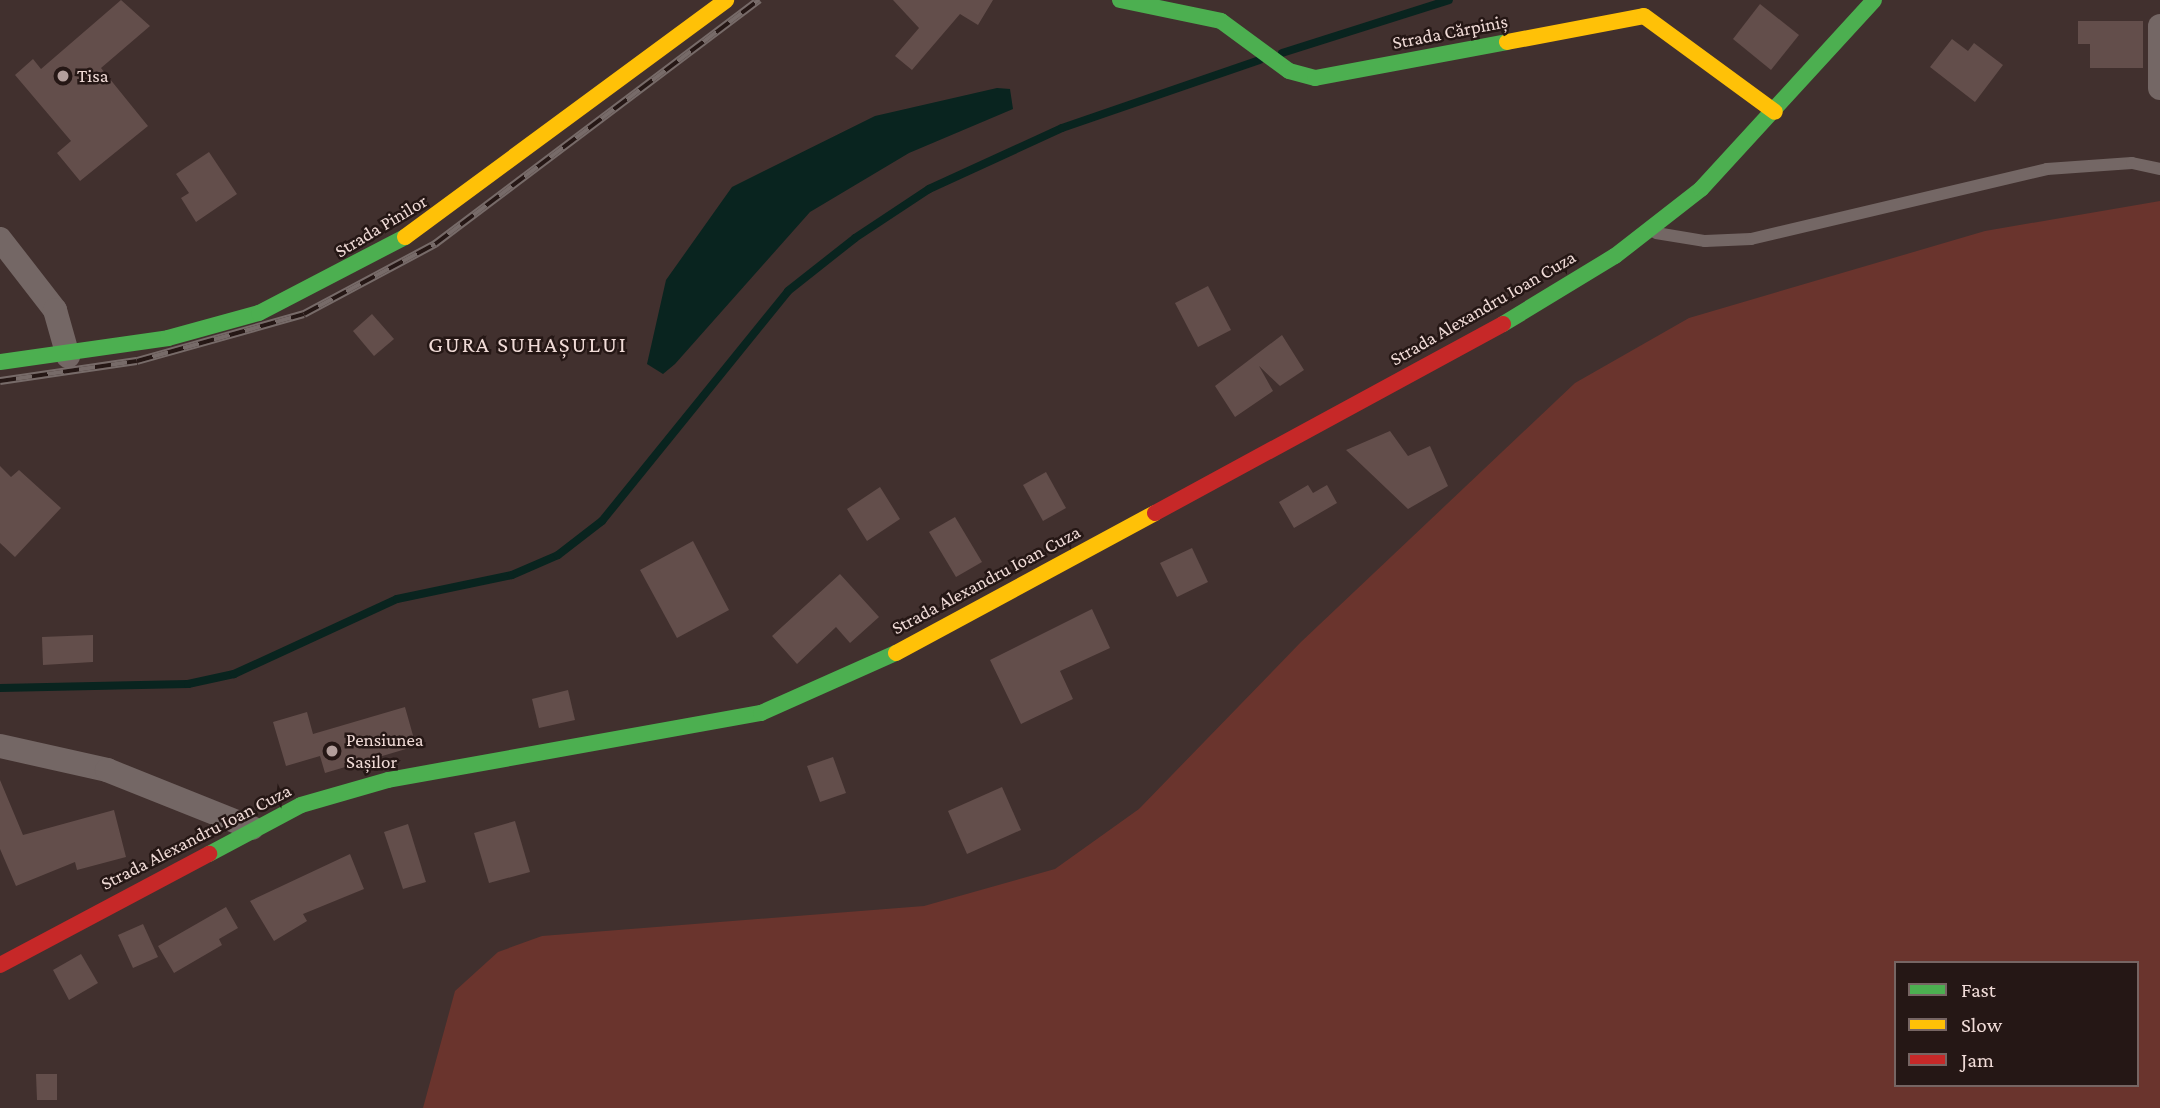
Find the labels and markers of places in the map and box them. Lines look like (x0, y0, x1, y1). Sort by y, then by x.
place label: Tisa (77, 65, 109, 87)
marker: Tisa (55, 68, 71, 84)
place label: Pensiunea Sașilor (346, 729, 424, 773)
marker: Pensiunea Sașilor (324, 743, 340, 759)

